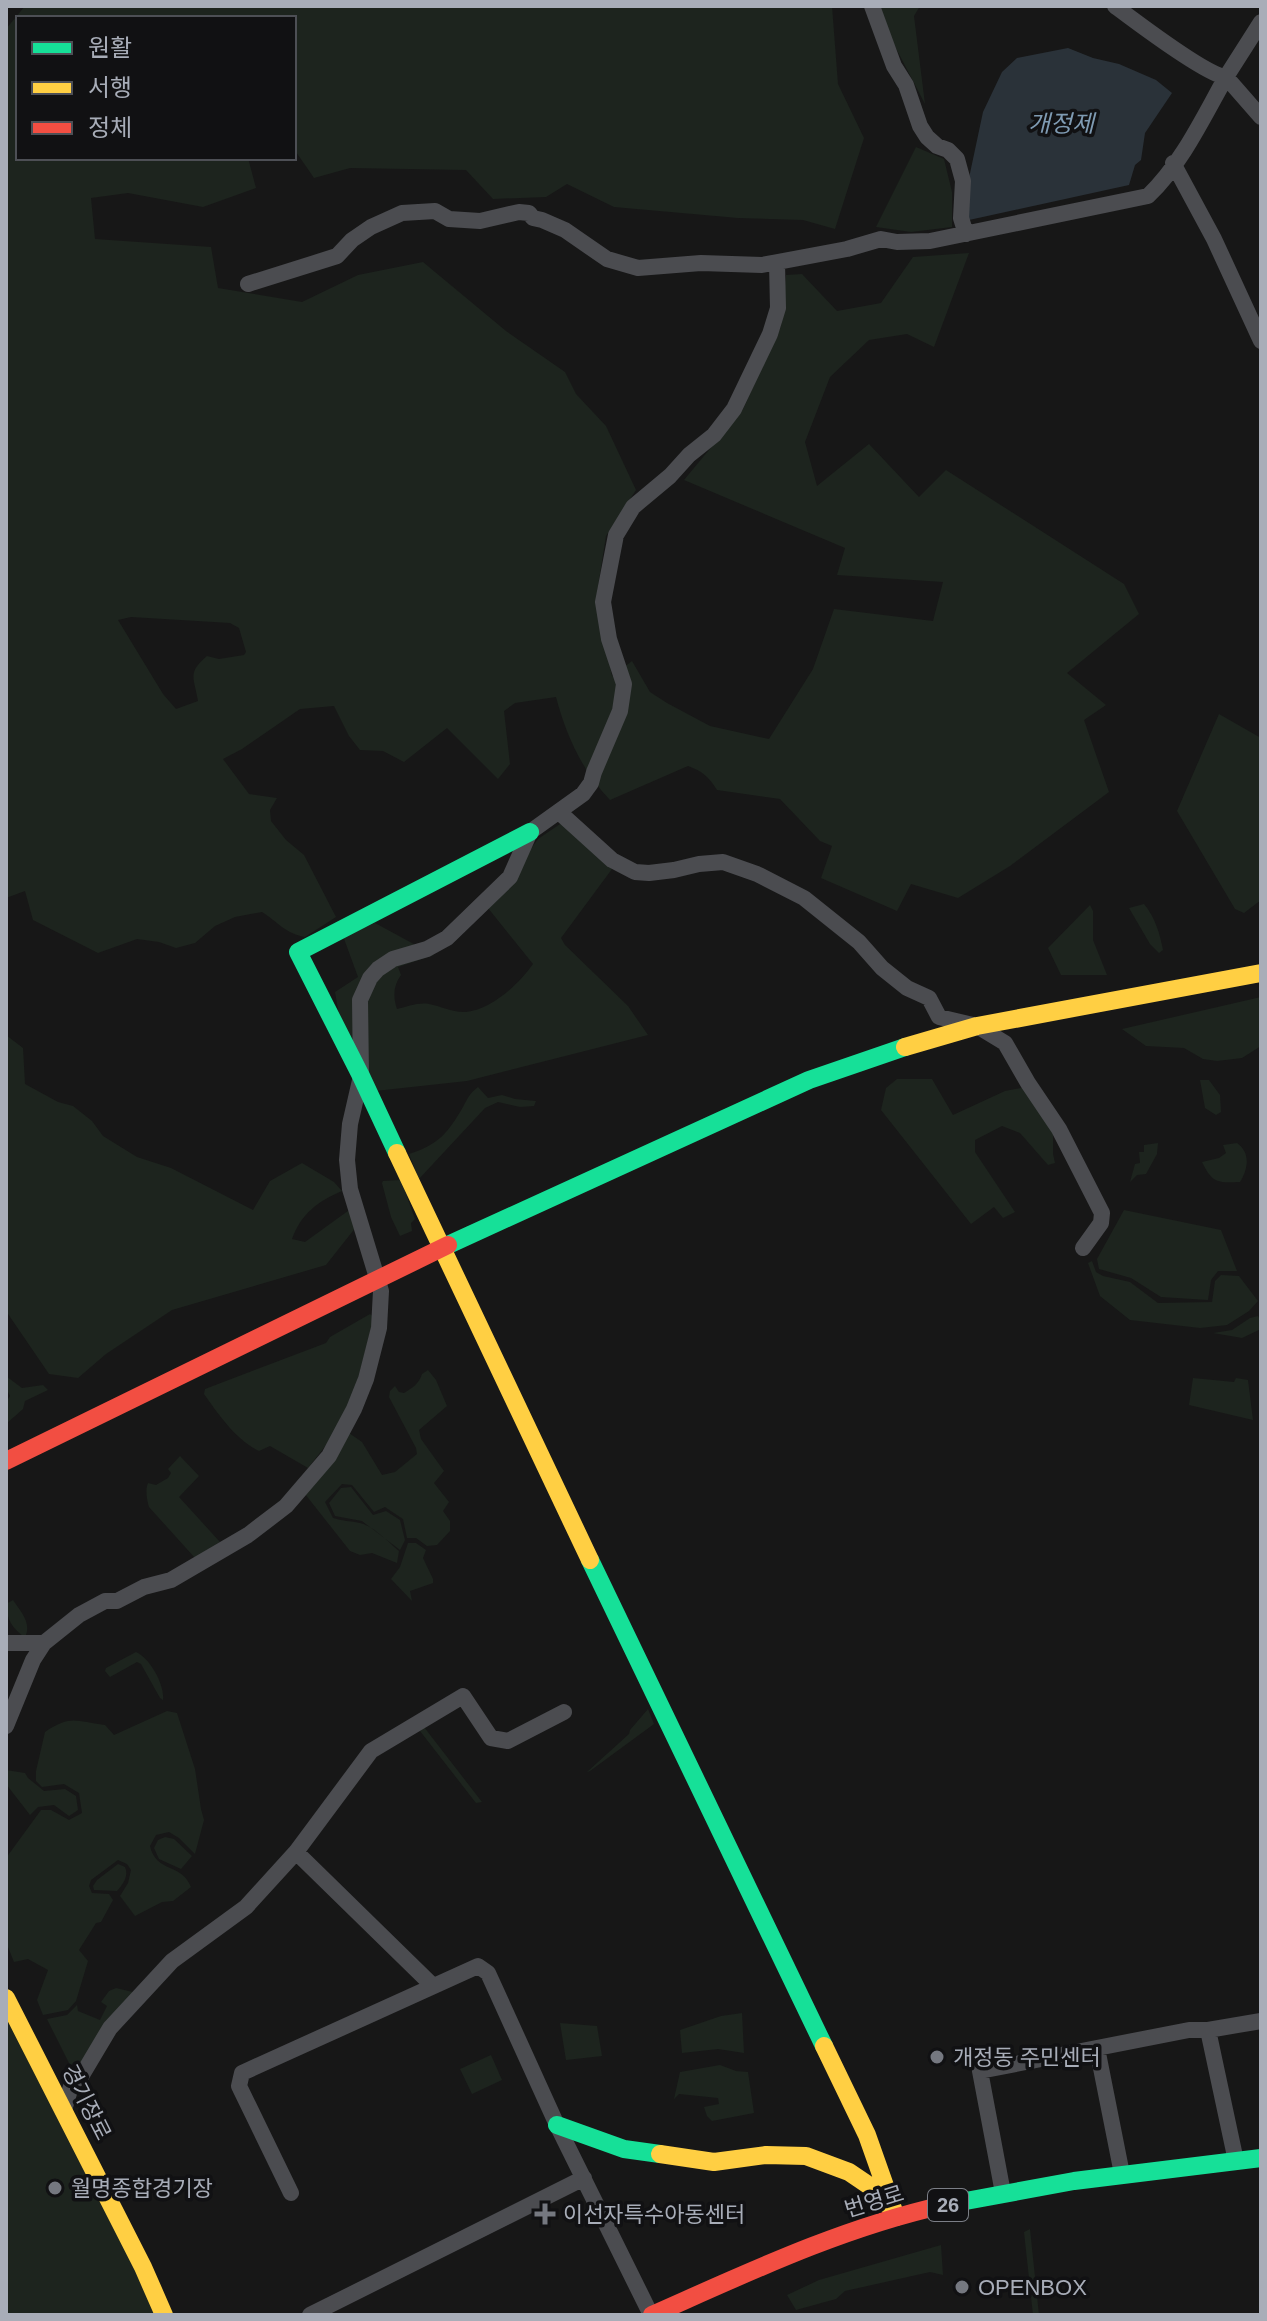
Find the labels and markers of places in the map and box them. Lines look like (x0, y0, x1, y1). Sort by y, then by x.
place label: 개정동 주민센터 (953, 2045, 1101, 2070)
marker: 개정동 주민센터 (928, 2048, 946, 2066)
place label: 월명종합경기장 (71, 2176, 213, 2201)
marker: 월명종합경기장 (46, 2179, 64, 2197)
place label: 이선자특수아동센터 (563, 2202, 745, 2227)
marker: 이선자특수아동센터 (534, 2203, 556, 2225)
place label: OPENBOX (978, 2275, 1087, 2300)
marker: OPENBOX (953, 2278, 971, 2296)

